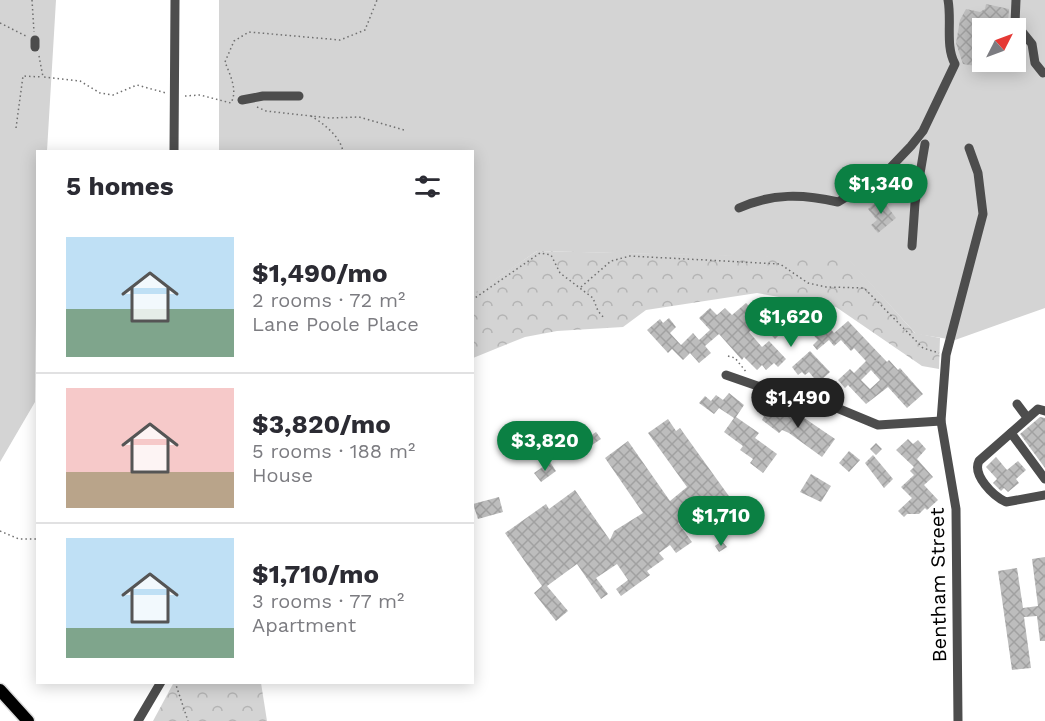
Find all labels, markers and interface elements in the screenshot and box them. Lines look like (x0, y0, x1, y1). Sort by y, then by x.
north arrow (972, 18, 1026, 72)
map controls (972, 18, 1026, 72)
pin: $1,340 (832, 164, 930, 215)
icon: filters (411, 170, 444, 203)
text: 5 homes (66, 171, 174, 201)
text: $1,340 (849, 171, 913, 195)
text: $1,490/mo (252, 258, 388, 288)
icon: home (114, 261, 186, 333)
text: 2 rooms · 72 m² (252, 288, 405, 312)
pin: $1,620 (742, 297, 840, 348)
text: $1,620 (759, 304, 823, 328)
text: Lane Poole Place (252, 312, 419, 336)
pin: $1,490 (749, 378, 847, 429)
text: $1,490 (765, 385, 831, 409)
text: $3,820/mo (252, 409, 391, 439)
icon: home (114, 412, 186, 484)
pin: $3,820 (496, 421, 594, 472)
text: $3,820 (511, 428, 579, 452)
text: 5 rooms · 188 m² (252, 439, 415, 463)
text: House (252, 463, 313, 487)
pin: $1,710 (672, 496, 770, 547)
text: $1,710 (692, 503, 750, 527)
street label: Bentham Street (925, 507, 951, 663)
text: $1,710/mo (252, 559, 379, 589)
icon: home (114, 562, 186, 634)
text: 3 rooms · 77 m² (252, 589, 404, 613)
text: Apartment (252, 613, 356, 637)

